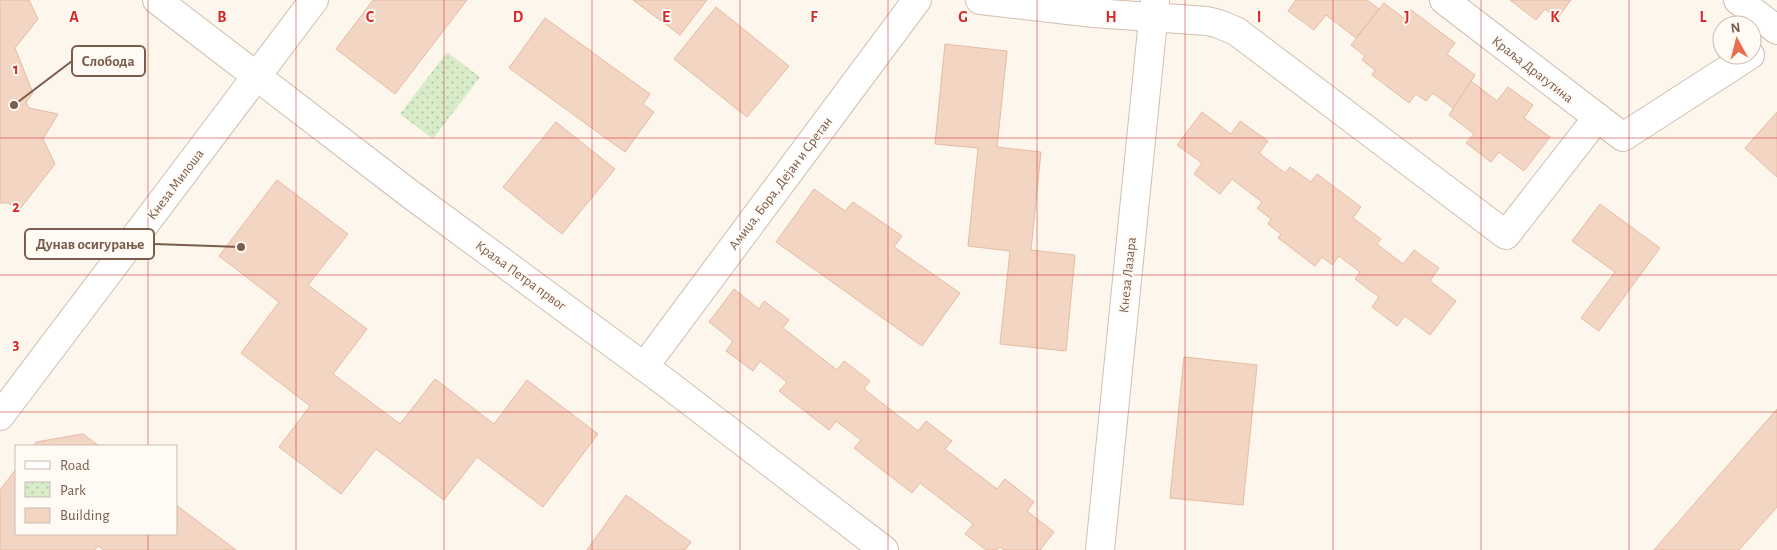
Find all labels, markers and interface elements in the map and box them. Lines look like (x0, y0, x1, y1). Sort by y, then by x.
text: A (69, 9, 79, 25)
text: B (217, 9, 227, 25)
text: C (366, 9, 375, 25)
text: D (513, 9, 524, 25)
text: E (662, 9, 670, 25)
text: F (810, 9, 818, 25)
text: G (958, 9, 968, 25)
text: H (1105, 9, 1117, 25)
text: I (1257, 9, 1261, 25)
text: J (1404, 9, 1410, 25)
text: K (1550, 9, 1560, 25)
text: L (1700, 9, 1707, 25)
north arrow (1712, 15, 1762, 65)
text: N (1730, 21, 1741, 36)
street label: Краља Драгутина (1489, 34, 1576, 106)
callout: Слобода (72, 46, 145, 76)
text: Слобода (81, 54, 135, 69)
text: 1 (13, 61, 19, 77)
street label: Амиџа, Бора, Дејан и Сретан (726, 115, 835, 252)
street label: Кнеза Милоша (145, 146, 207, 223)
text: 2 (12, 199, 20, 215)
callout: Дунав осигурање (25, 229, 154, 259)
street label: Кнеза Лазара (1117, 236, 1139, 314)
text: Дунав осигурање (36, 237, 144, 252)
street label: Краља Петра првог (473, 238, 568, 313)
text: 3 (13, 336, 20, 352)
legend (15, 445, 178, 535)
text: Road (60, 458, 90, 473)
text: Park (60, 483, 86, 498)
text: Building (60, 508, 110, 523)

